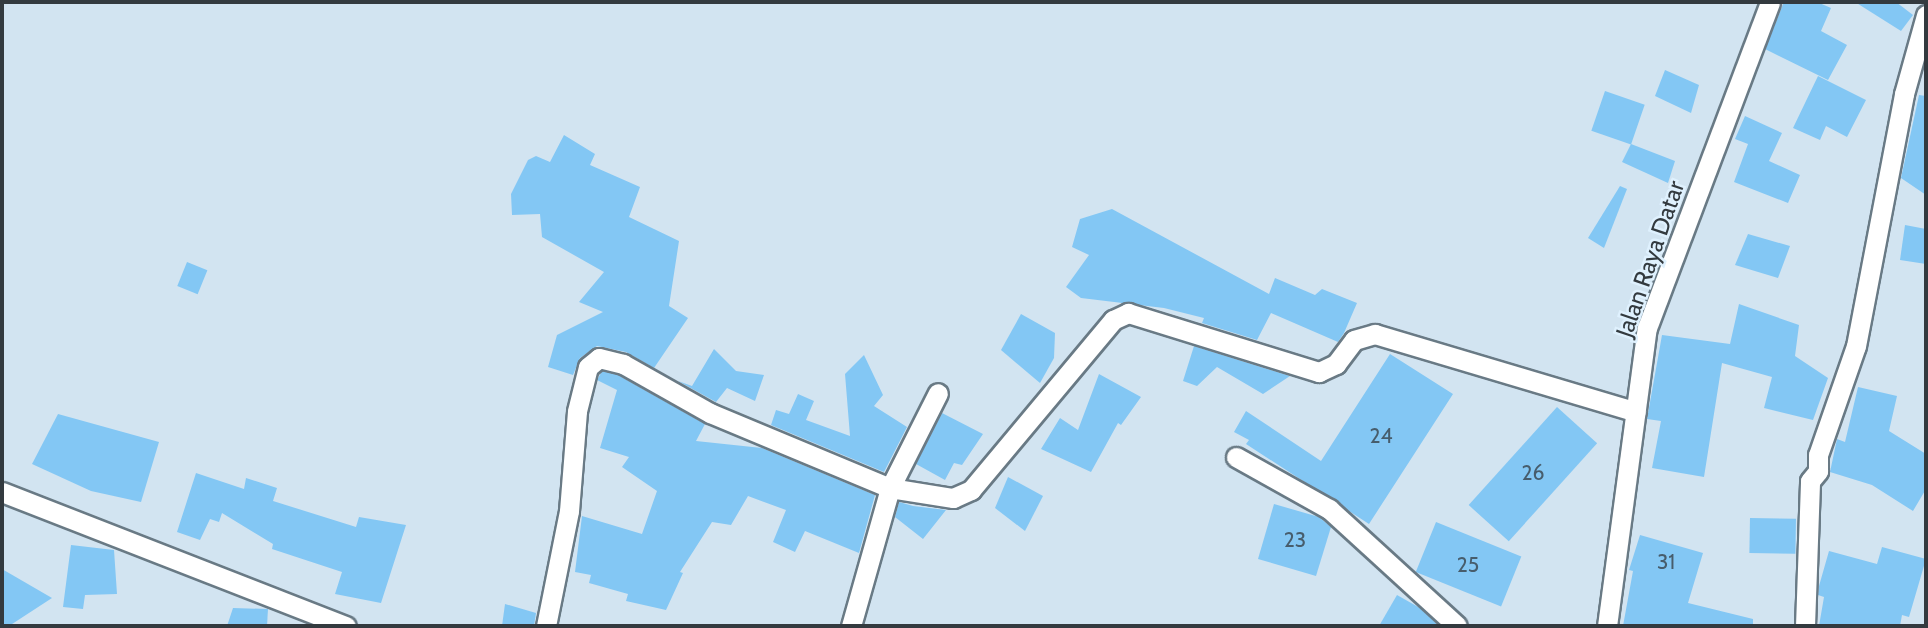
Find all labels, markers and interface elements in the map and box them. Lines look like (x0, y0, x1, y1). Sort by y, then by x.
street label: Jalan Raya Datar (1610, 177, 1690, 341)
house number: 24 (1369, 423, 1393, 449)
house number: 26 (1522, 460, 1544, 486)
house number: 23 (1284, 527, 1306, 553)
house number: 31 (1657, 549, 1675, 575)
house number: 25 (1457, 552, 1479, 578)

